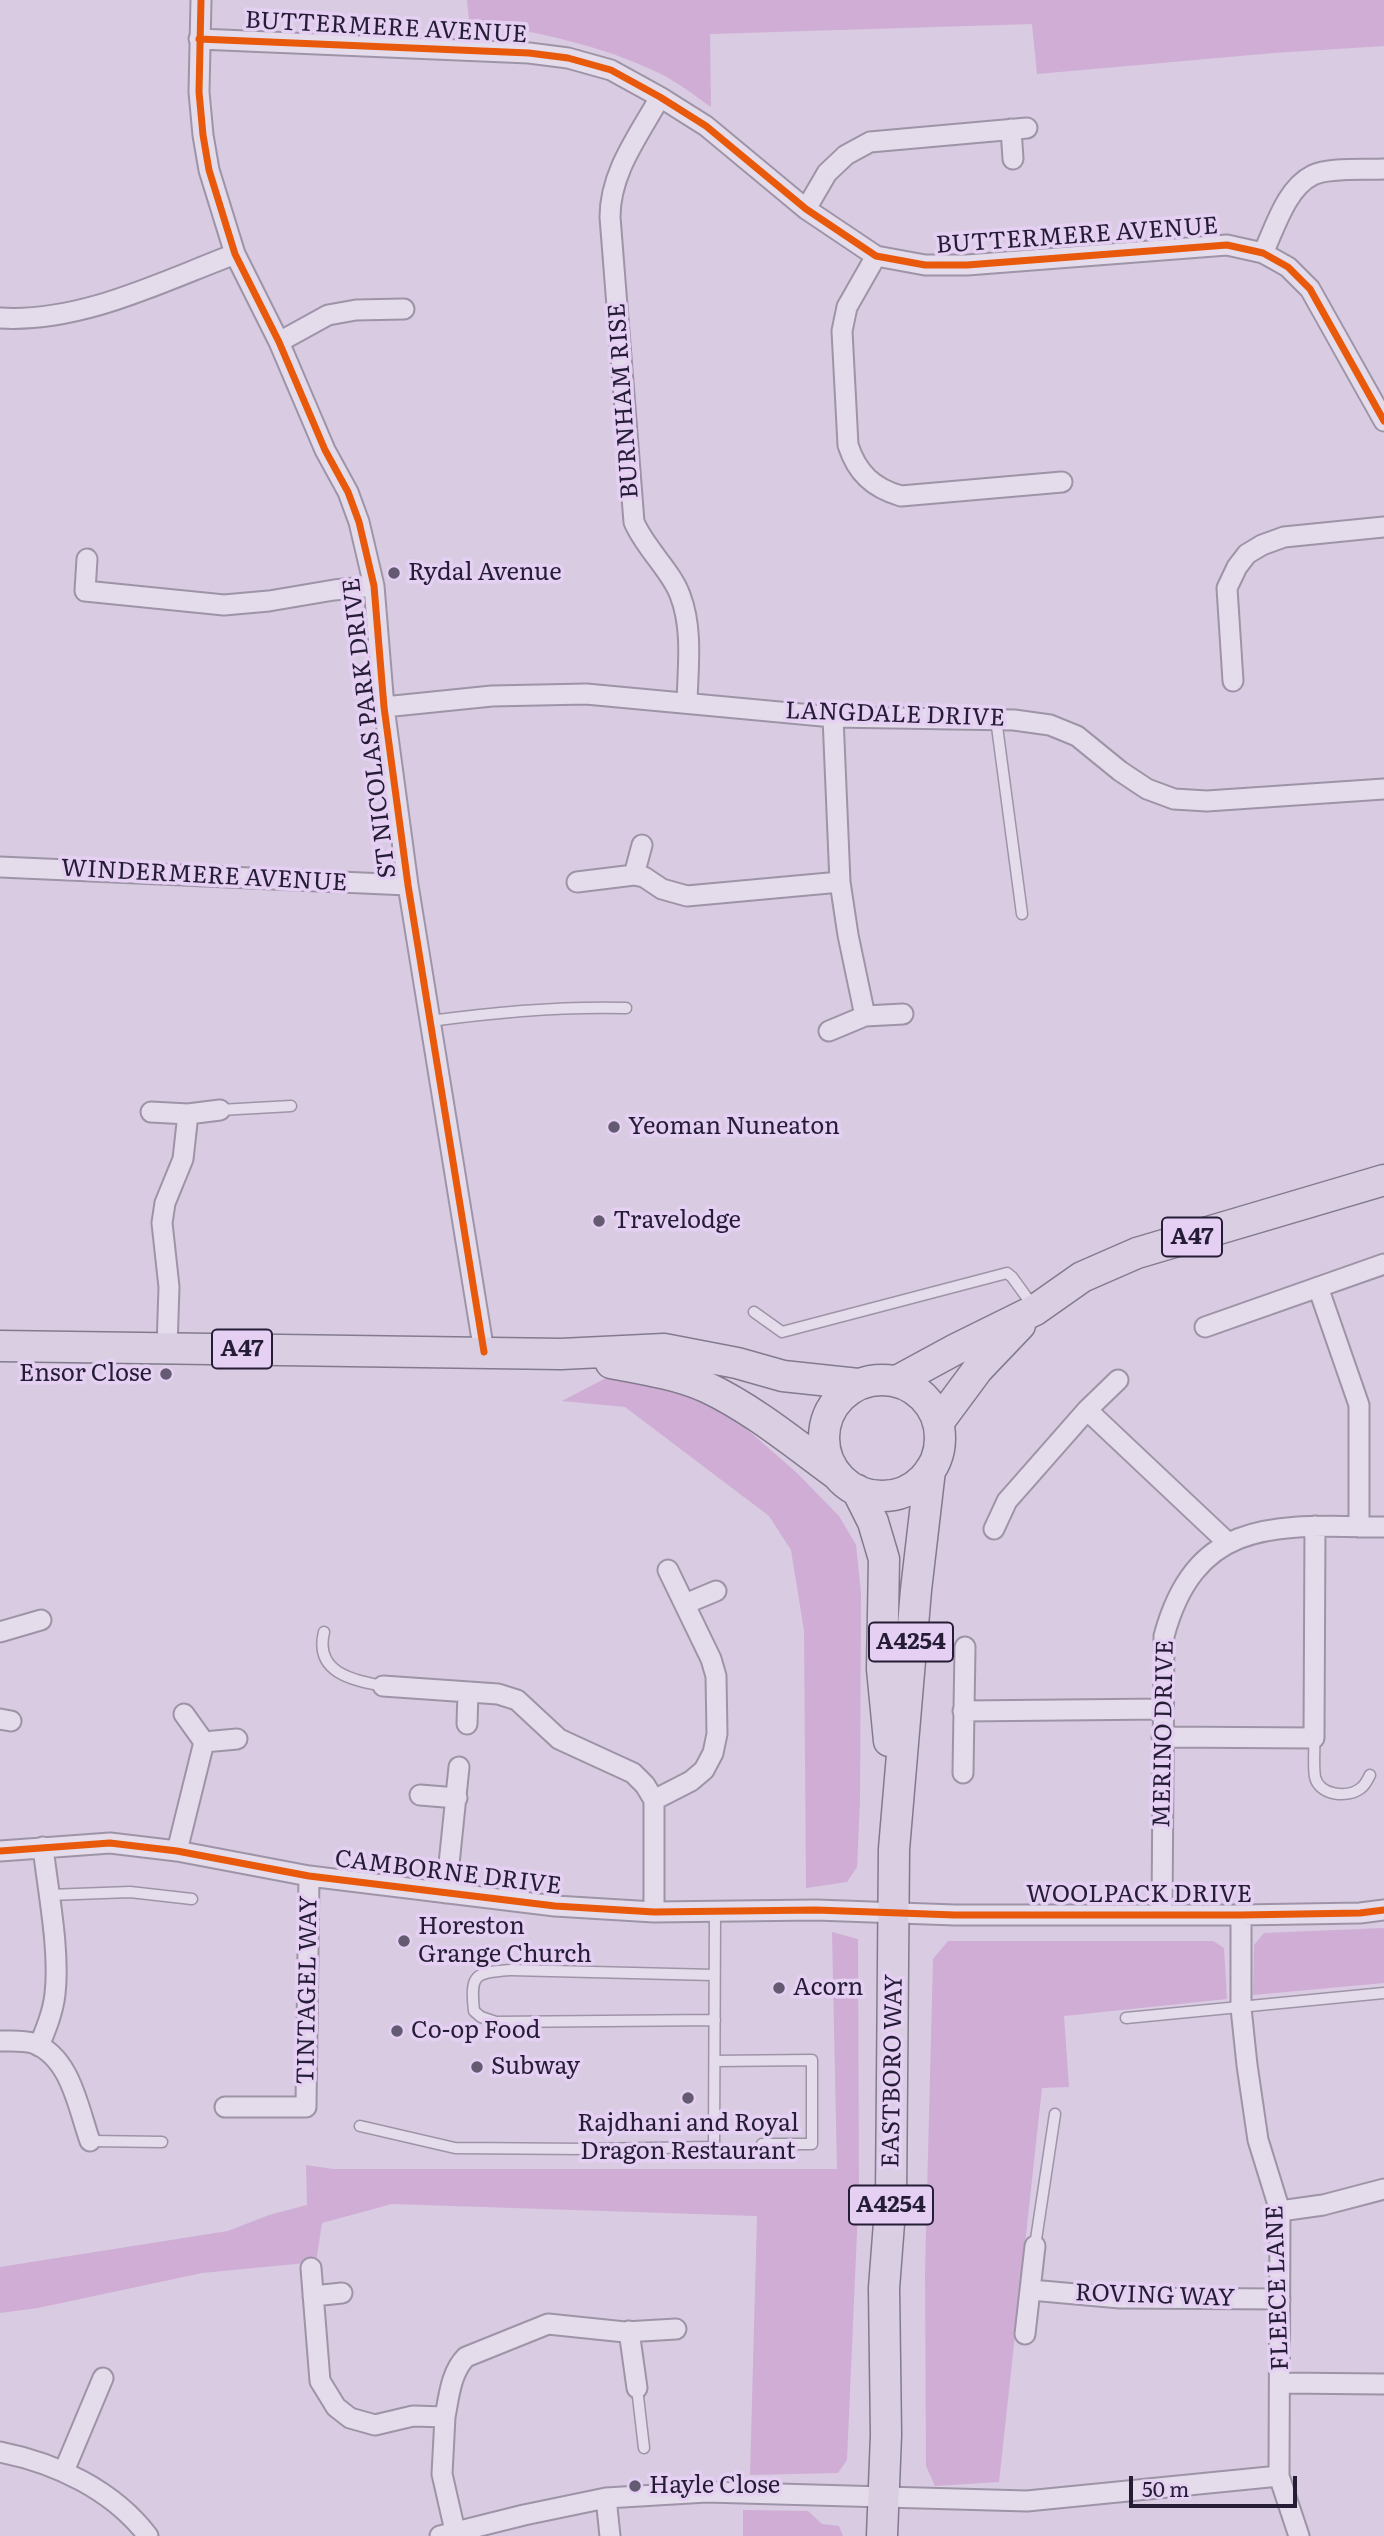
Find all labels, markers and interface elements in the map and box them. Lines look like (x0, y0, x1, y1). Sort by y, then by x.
street label: BUTTERMERE AVENUE (244, 6, 528, 50)
street label: BUTTERMERE AVENUE (935, 212, 1219, 260)
street label: BURNHAM RISE (603, 302, 645, 500)
place label: Rydal Avenue (408, 559, 562, 587)
marker: Rydal Avenue (386, 565, 402, 581)
street label: ST NICOLAS PARK DRIVE (337, 576, 403, 880)
street label: LANGDALE DRIVE (785, 697, 1005, 733)
street label: WINDERMERE AVENUE (60, 854, 348, 898)
place label: Yeoman Nuneaton (628, 1113, 840, 1141)
marker: Yeoman Nuneaton (606, 1119, 622, 1135)
place label: Travelodge (613, 1207, 741, 1235)
marker: Travelodge (591, 1213, 607, 1229)
road number: A47 (1162, 1218, 1222, 1256)
road number: A47 (212, 1330, 272, 1368)
place label: Ensor Close (19, 1360, 152, 1388)
marker: Ensor Close (158, 1366, 174, 1382)
road number: A4254 (869, 1623, 953, 1662)
street label: MERINO DRIVE (1148, 1640, 1180, 1828)
street label: CAMBORNE DRIVE (333, 1845, 563, 1901)
street label: WOOLPACK DRIVE (1026, 1881, 1252, 1909)
street label: TINTAGEL WAY (292, 1895, 324, 2085)
place label: Horeston Grange Church (418, 1913, 592, 1969)
marker: Horeston Grange Church (396, 1933, 412, 1949)
place label: Acorn (793, 1974, 863, 2002)
street label: EASTBORO WAY (877, 1974, 909, 2168)
marker: Acorn (771, 1980, 787, 1996)
place label: Co-op Food (411, 2017, 540, 2045)
marker: Co-op Food (389, 2023, 405, 2039)
place label: Subway (491, 2053, 580, 2081)
marker: Subway (469, 2059, 485, 2075)
marker: Rajdhani and Royal Dragon Restaurant (680, 2090, 696, 2106)
place label: Rajdhani and Royal Dragon Restaurant (577, 2110, 799, 2166)
road number: A4254 (849, 2186, 933, 2224)
street label: FLEECE LANE (1261, 2205, 1295, 2371)
street label: ROVING WAY (1075, 2279, 1235, 2313)
scale bar (1132, 2462, 1300, 2506)
place label: Hayle Close (649, 2472, 780, 2500)
text: 50 m (1142, 2472, 1189, 2503)
marker: Hayle Close (627, 2478, 643, 2494)

